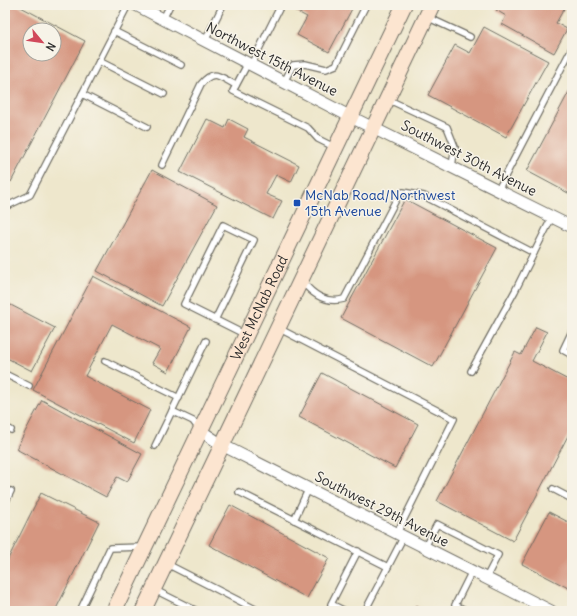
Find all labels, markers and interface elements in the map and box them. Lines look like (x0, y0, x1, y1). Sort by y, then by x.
street label: Northwest 15th Avenue (203, 18, 341, 100)
north arrow (22, 22, 62, 62)
text: N (43, 40, 59, 54)
street label: Southwest 30th Avenue (398, 116, 540, 200)
place label: McNab Road/Northwest 15th Avenue (305, 186, 456, 220)
marker: McNab Road/Northwest 15th Avenue (292, 198, 302, 208)
street label: West McNab Road (226, 253, 292, 363)
street label: Southwest 29th Avenue (312, 467, 452, 551)

